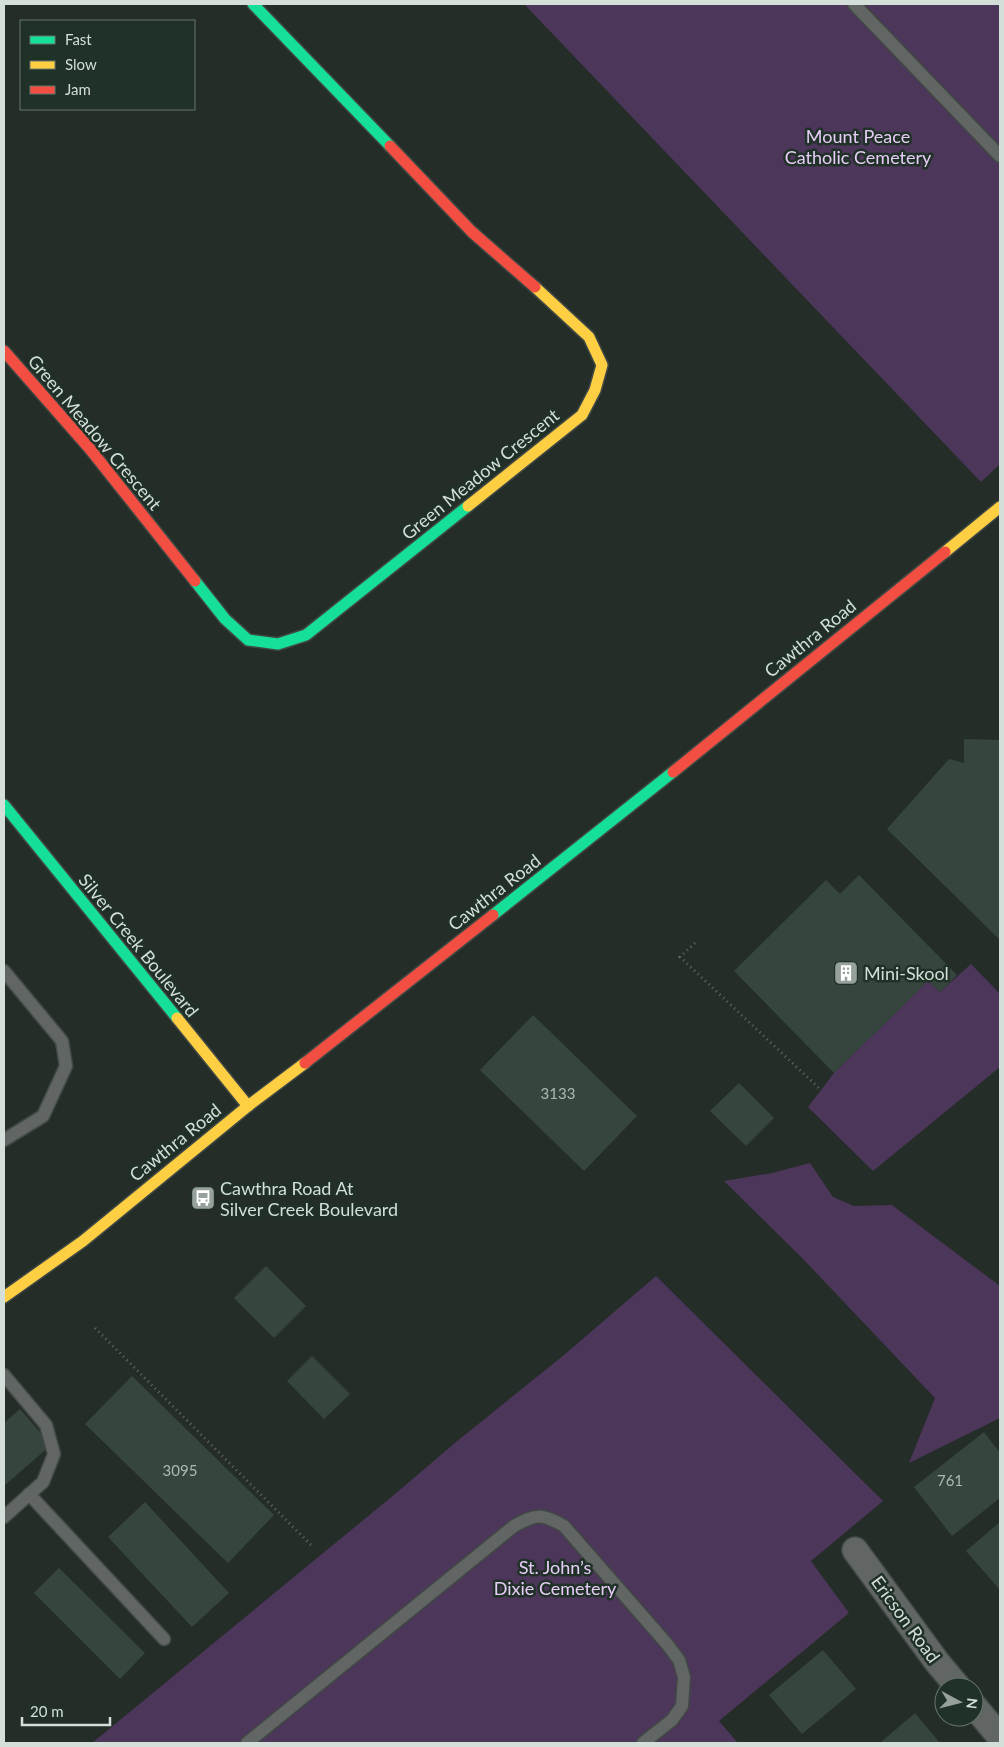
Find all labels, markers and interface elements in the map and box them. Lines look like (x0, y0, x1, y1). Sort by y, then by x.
legend (20, 20, 195, 110)
text: Fast (65, 30, 92, 48)
text: Slow (65, 55, 97, 73)
text: Jam (65, 80, 91, 98)
park label: Mount Peace Catholic Cemetery (785, 125, 932, 168)
street label: Green Meadow Crescent (24, 350, 167, 515)
street label: Green Meadow Crescent (397, 403, 564, 544)
street label: Cawthra Road (760, 594, 860, 682)
street label: Cawthra Road (443, 849, 545, 935)
street label: Silver Creek Boulevard (74, 869, 204, 1021)
building icon: Mini-Skool (833, 960, 859, 986)
place label: Mini-Skool (864, 962, 949, 984)
house number: 3133 (541, 1084, 575, 1102)
street label: Cawthra Road (125, 1098, 225, 1186)
place label: Cawthra Road At Silver Creek Boulevard (220, 1177, 398, 1220)
bus stop icon: Cawthra Road At Silver Creek Boulevard (190, 1185, 216, 1211)
house number: 3095 (163, 1461, 197, 1479)
house number: 761 (937, 1471, 963, 1489)
park label: St. John’s Dixie Cemetery (494, 1556, 617, 1599)
street label: Ericson Road (867, 1571, 945, 1667)
north arrow (934, 1677, 984, 1727)
scale bar (22, 1694, 110, 1726)
text: N (963, 1697, 981, 1710)
text: 20 m (30, 1702, 64, 1720)

